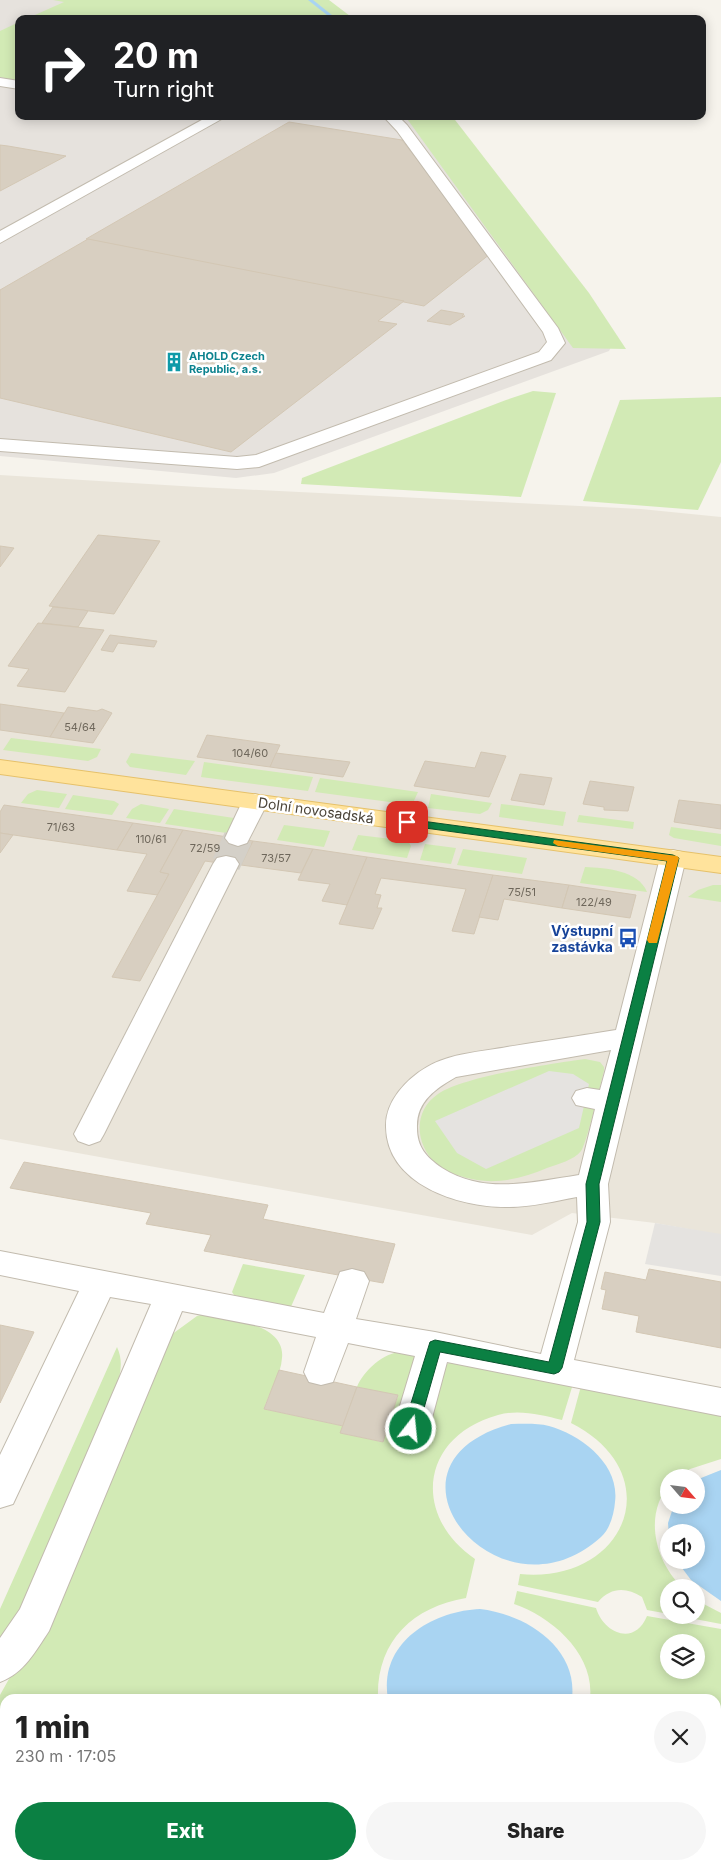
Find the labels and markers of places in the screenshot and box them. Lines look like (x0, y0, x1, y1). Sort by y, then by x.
place label: AHOLD Czech Republic, a.s. (189, 349, 265, 376)
building icon: AHOLD Czech Republic, a.s. (163, 351, 185, 373)
pin (386, 801, 428, 843)
place label: Výstupní zastávka (551, 922, 613, 955)
bus stop icon: Výstupní zastávka (617, 927, 639, 949)

